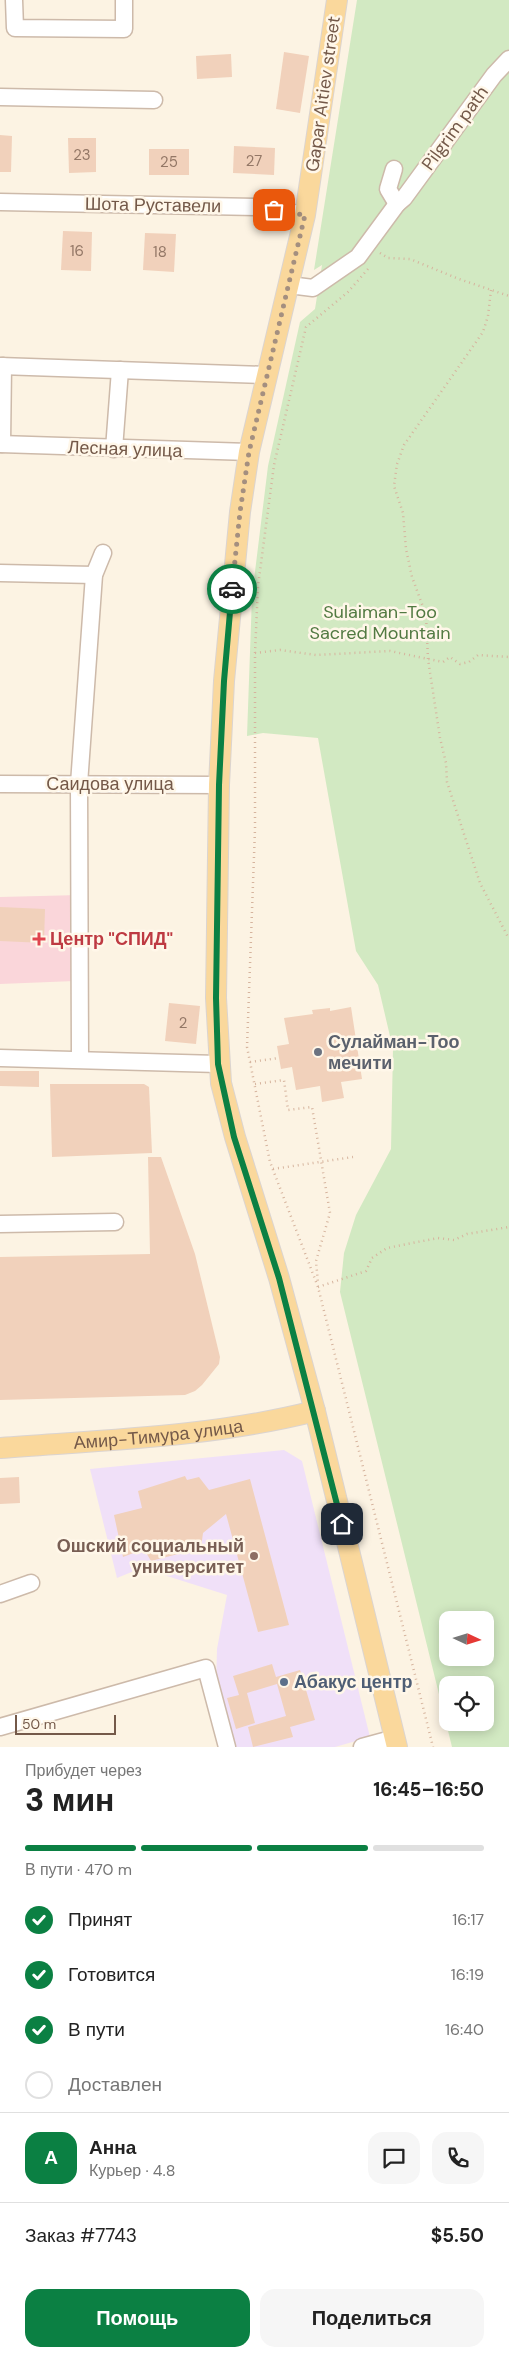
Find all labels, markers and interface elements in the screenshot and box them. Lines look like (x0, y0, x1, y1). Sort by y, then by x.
street label: Gapar Aitiev street (300, 15, 346, 173)
street label: Pilgrim path (416, 81, 494, 175)
house number: 23 (73, 145, 91, 165)
house number: 27 (246, 151, 262, 171)
house number: 25 (160, 152, 178, 172)
pin (253, 189, 295, 231)
street label: Шота Руставели (85, 192, 221, 218)
icon: bag (260, 196, 288, 224)
house number: 16 (70, 241, 84, 261)
house number: 18 (153, 242, 167, 262)
street label: Лесная улица (67, 435, 184, 463)
courier (207, 564, 257, 614)
icon: car (218, 575, 246, 603)
park label: Sulaiman-Too Sacred Mountain (309, 600, 451, 645)
street label: Саидова улица (46, 772, 175, 796)
place label: Центр "СПИД" (50, 927, 173, 951)
marker: Центр "СПИД" (32, 932, 46, 946)
house number: 2 (179, 1013, 187, 1033)
place label: Сулайман-Тоо мечити (328, 1030, 459, 1075)
marker: Сулайман-Тоо мечити (312, 1046, 324, 1058)
street label: Амир-Тимура улица (73, 1414, 246, 1455)
pin (321, 1503, 363, 1545)
icon: home (328, 1510, 356, 1538)
place label: Ошский социальный университет (57, 1534, 244, 1579)
marker: Ошский социальный университет (248, 1550, 260, 1562)
north arrow (439, 1611, 494, 1666)
map controls (439, 1611, 494, 1731)
place label: Абакус центр (294, 1670, 412, 1694)
marker: Абакус центр (278, 1676, 290, 1688)
button: locate (439, 1676, 494, 1731)
scale bar (15, 1712, 116, 1735)
text: 50 m (22, 1715, 56, 1733)
text: Прибудет через (25, 1760, 142, 1781)
text: 16:45–16:50 (373, 1777, 484, 1802)
text: 3 мин (25, 1779, 114, 1821)
text: В пути · 470 m (25, 1859, 132, 1880)
icon: check (25, 1906, 53, 1934)
text: Принят (68, 1907, 132, 1932)
text: 16:17 (452, 1909, 484, 1930)
icon: check (25, 1961, 53, 1989)
text: Готовится (68, 1962, 155, 1987)
text: 16:19 (451, 1964, 484, 1985)
icon: check (25, 2016, 53, 2044)
text: В пути (68, 2017, 125, 2042)
text: 16:40 (445, 2019, 484, 2040)
text: Доставлен (68, 2072, 162, 2097)
button: chat (368, 2132, 420, 2184)
button: phone (432, 2132, 484, 2184)
text: Анна (89, 2135, 136, 2160)
text: А (44, 2145, 58, 2170)
text: Курьер · 4.8 (89, 2160, 175, 2181)
text: Заказ #7743 (25, 2223, 137, 2248)
text: $5.50 (431, 2223, 484, 2248)
button: Помощь (25, 2289, 250, 2347)
button: Поделиться (260, 2289, 484, 2347)

